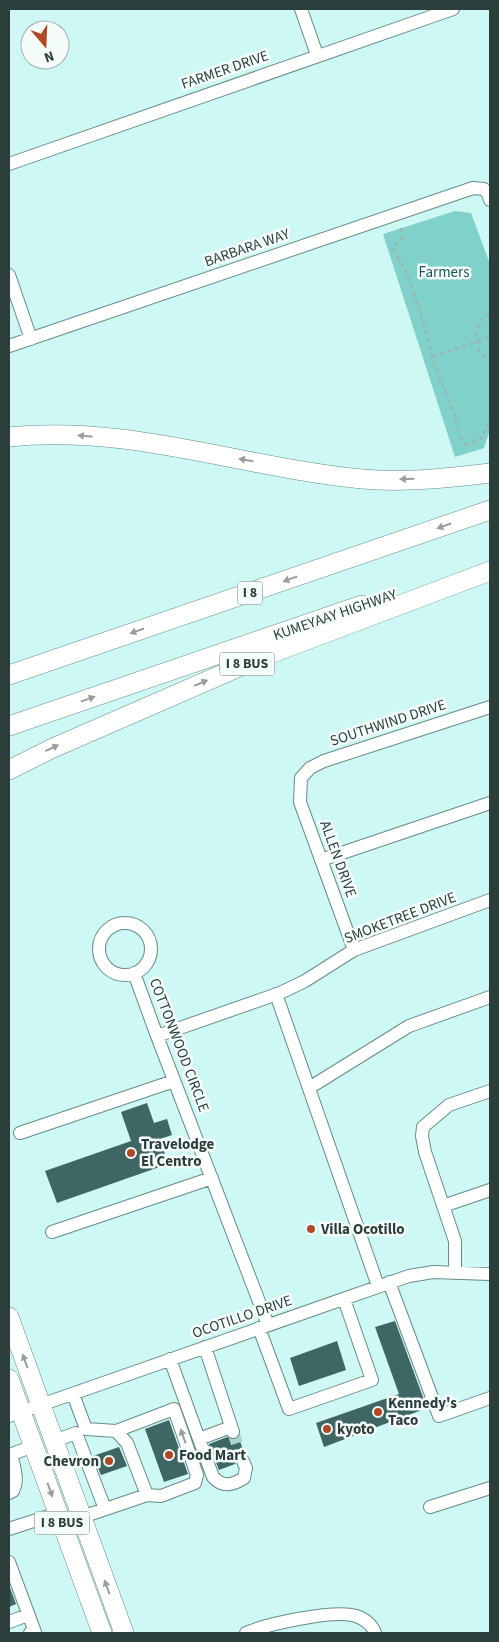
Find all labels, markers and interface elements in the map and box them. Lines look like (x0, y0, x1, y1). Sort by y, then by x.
north arrow (20, 20, 70, 70)
text: N (41, 45, 57, 67)
street label: FARMER DRIVE (178, 45, 272, 95)
street label: BARBARA WAY (202, 223, 293, 272)
park label: Farmers (419, 262, 469, 283)
one-way arrow (77, 432, 93, 440)
one-way arrow (237, 456, 253, 464)
one-way arrow (399, 476, 415, 484)
one-way arrow (436, 522, 451, 530)
one-way arrow (283, 575, 298, 583)
road number: I 8 (238, 582, 262, 604)
street label: KUMEYAAY HIGHWAY (270, 584, 401, 646)
one-way arrow (129, 628, 144, 635)
road number: I 8 BUS (220, 652, 274, 676)
one-way arrow (194, 679, 208, 687)
street label: SOUTHWIND DRIVE (327, 694, 449, 752)
one-way arrow (81, 695, 96, 703)
one-way arrow (45, 744, 60, 753)
street label: ALLEN DRIVE (314, 818, 362, 901)
street label: SMOKETREE DRIVE (341, 887, 459, 949)
street label: COTTONWOOD CIRCLE (144, 975, 214, 1115)
place label: Travelodge El Centro (141, 1134, 215, 1172)
marker: Travelodge El Centro (125, 1147, 137, 1159)
place label: Villa Ocotillo (320, 1219, 405, 1240)
marker: Villa Ocotillo (305, 1223, 317, 1235)
street label: OCOTILLO DRIVE (189, 1290, 295, 1344)
one-way arrow (21, 1353, 29, 1368)
place label: Kennedy's Taco (388, 1393, 457, 1431)
marker: Kennedy's Taco (372, 1406, 384, 1418)
place label: kyoto (337, 1419, 375, 1440)
marker: kyoto (321, 1423, 333, 1435)
one-way arrow (179, 1428, 186, 1443)
place label: Food Mart (179, 1445, 246, 1466)
marker: Food Mart (163, 1449, 175, 1461)
place label: Chevron (43, 1451, 99, 1472)
marker: Chevron (103, 1455, 115, 1467)
one-way arrow (47, 1483, 54, 1498)
road number: I 8 BUS (34, 1512, 90, 1535)
one-way arrow (103, 1580, 110, 1595)

